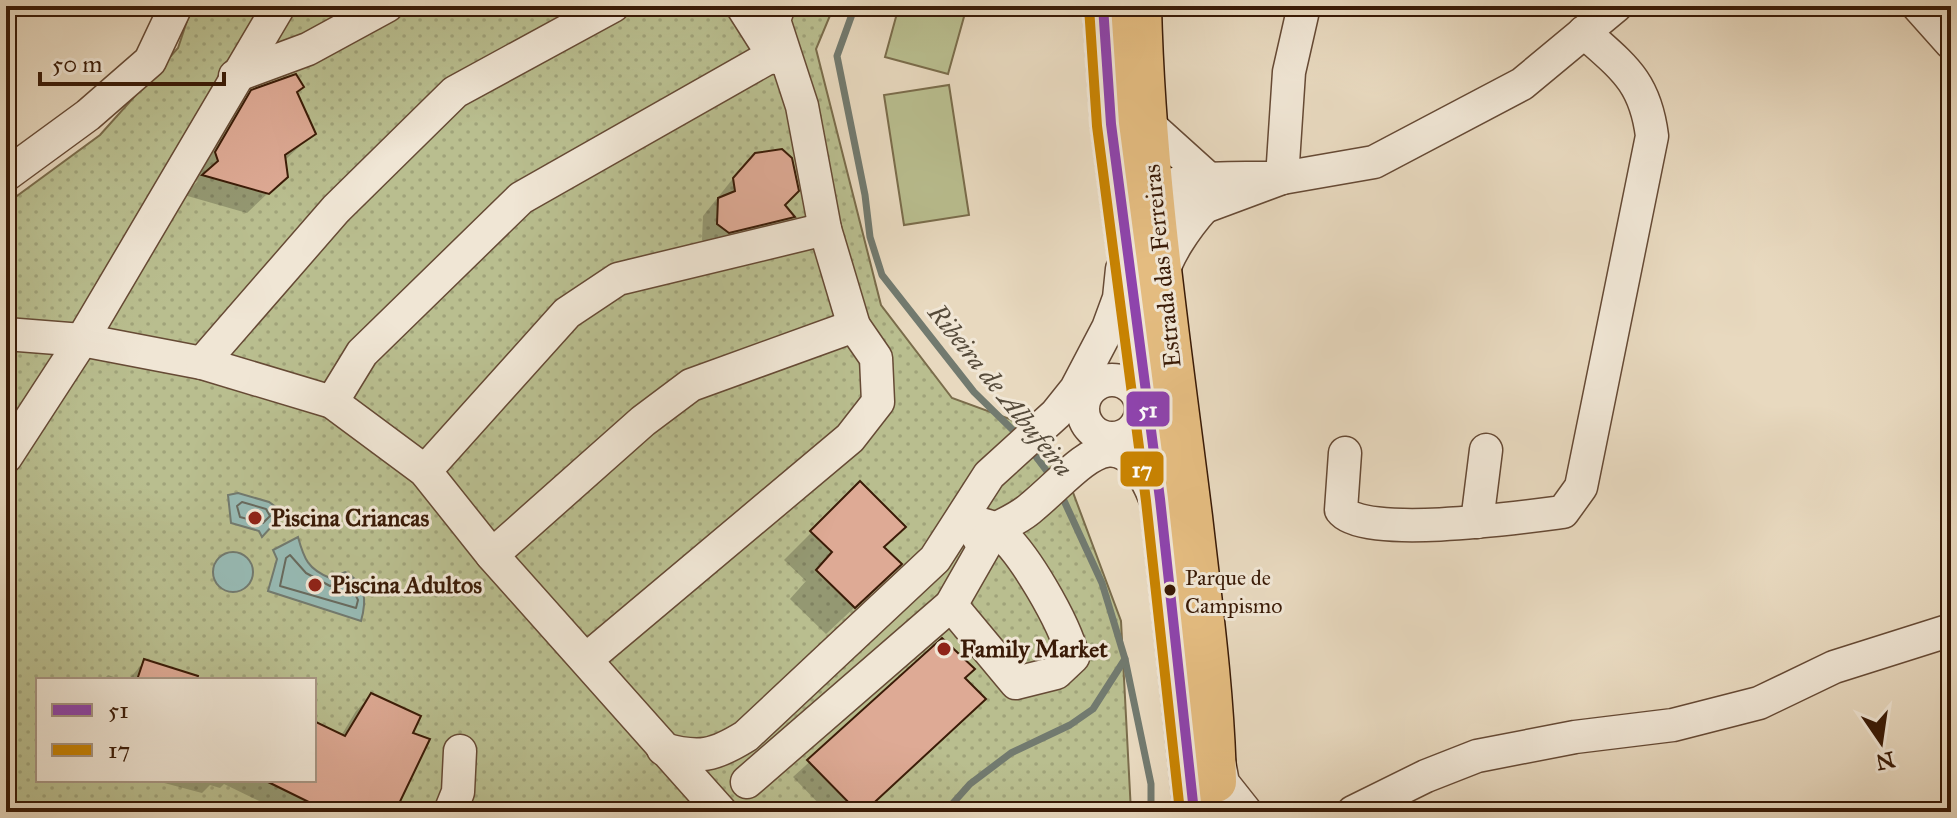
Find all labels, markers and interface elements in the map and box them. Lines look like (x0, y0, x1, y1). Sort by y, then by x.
scale bar (40, 36, 224, 86)
text: 50 m (52, 49, 102, 79)
street label: Estrada das Ferreiras (1136, 163, 1188, 369)
water label: Ribeira de Albufeira (921, 296, 1080, 483)
line badge: 51 (1125, 390, 1171, 428)
text: 51 (1139, 396, 1158, 423)
line badge: 17 (1119, 450, 1165, 488)
text: 17 (1132, 456, 1152, 483)
place label: Piscina Criancas (271, 503, 429, 533)
marker: Piscina Criancas (246, 509, 264, 527)
place label: Parque de Campismo (1185, 564, 1283, 619)
place label: Piscina Adultos (331, 570, 482, 600)
marker: Piscina Adultos (306, 576, 324, 594)
marker: Parque de Campismo (1162, 582, 1178, 598)
place label: Family Market (960, 634, 1108, 664)
marker: Family Market (935, 640, 953, 658)
legend (36, 678, 316, 782)
text: 51 (108, 695, 129, 725)
north arrow (1841, 702, 1921, 782)
text: 17 (108, 735, 130, 765)
text: N (1873, 746, 1898, 776)

